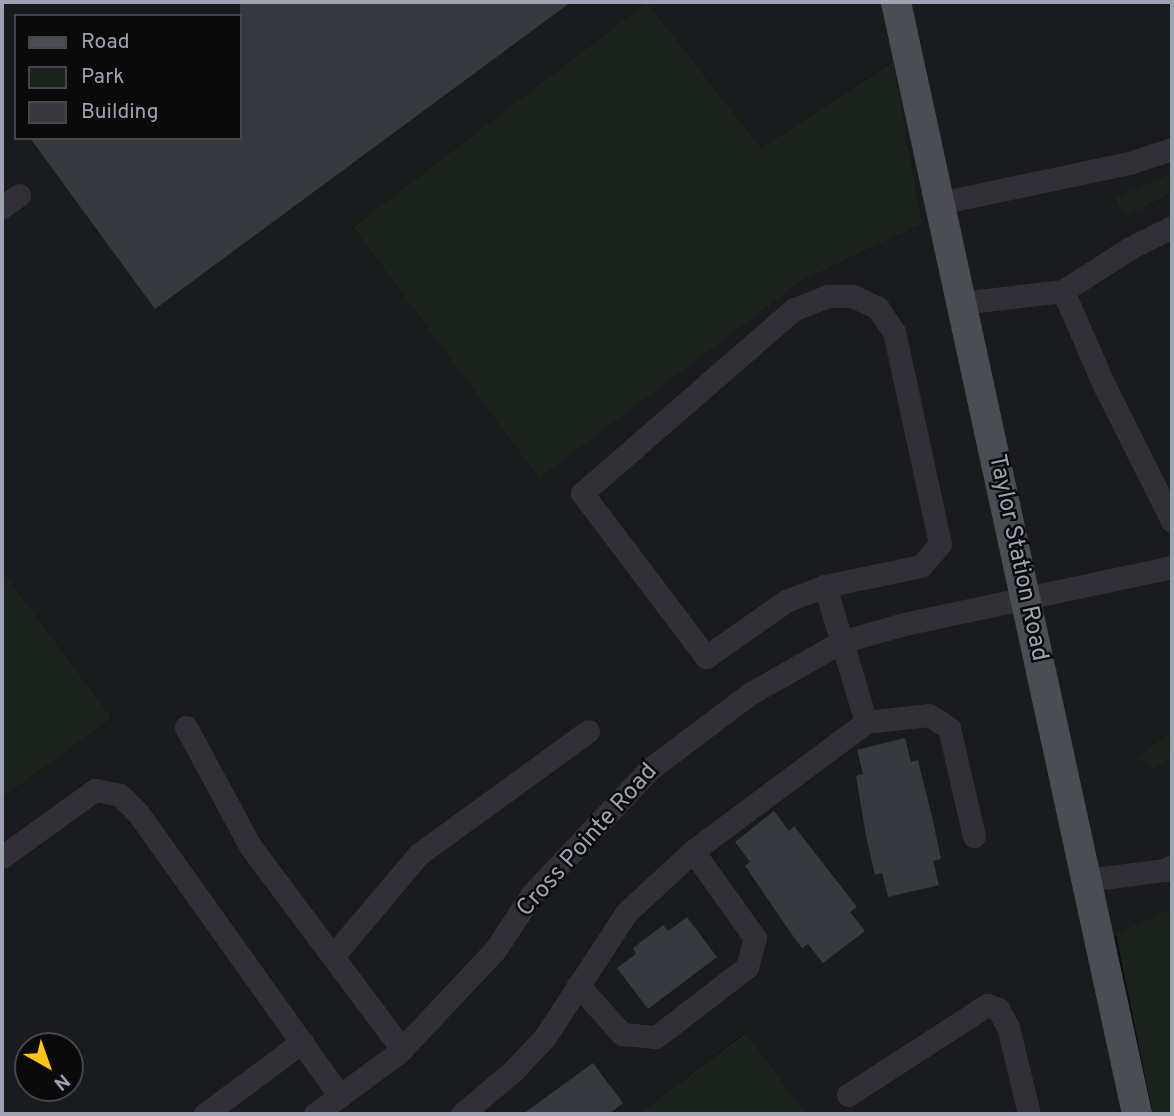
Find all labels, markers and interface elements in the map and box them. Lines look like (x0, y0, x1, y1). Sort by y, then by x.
legend (14, 14, 242, 140)
text: Road (81, 29, 130, 56)
text: Park (81, 64, 124, 91)
text: Building (81, 99, 159, 126)
street label: Taylor Station Road (981, 452, 1053, 664)
street label: Cross Pointe Road (512, 758, 664, 924)
north arrow (14, 1032, 84, 1102)
text: N (48, 1068, 74, 1095)

